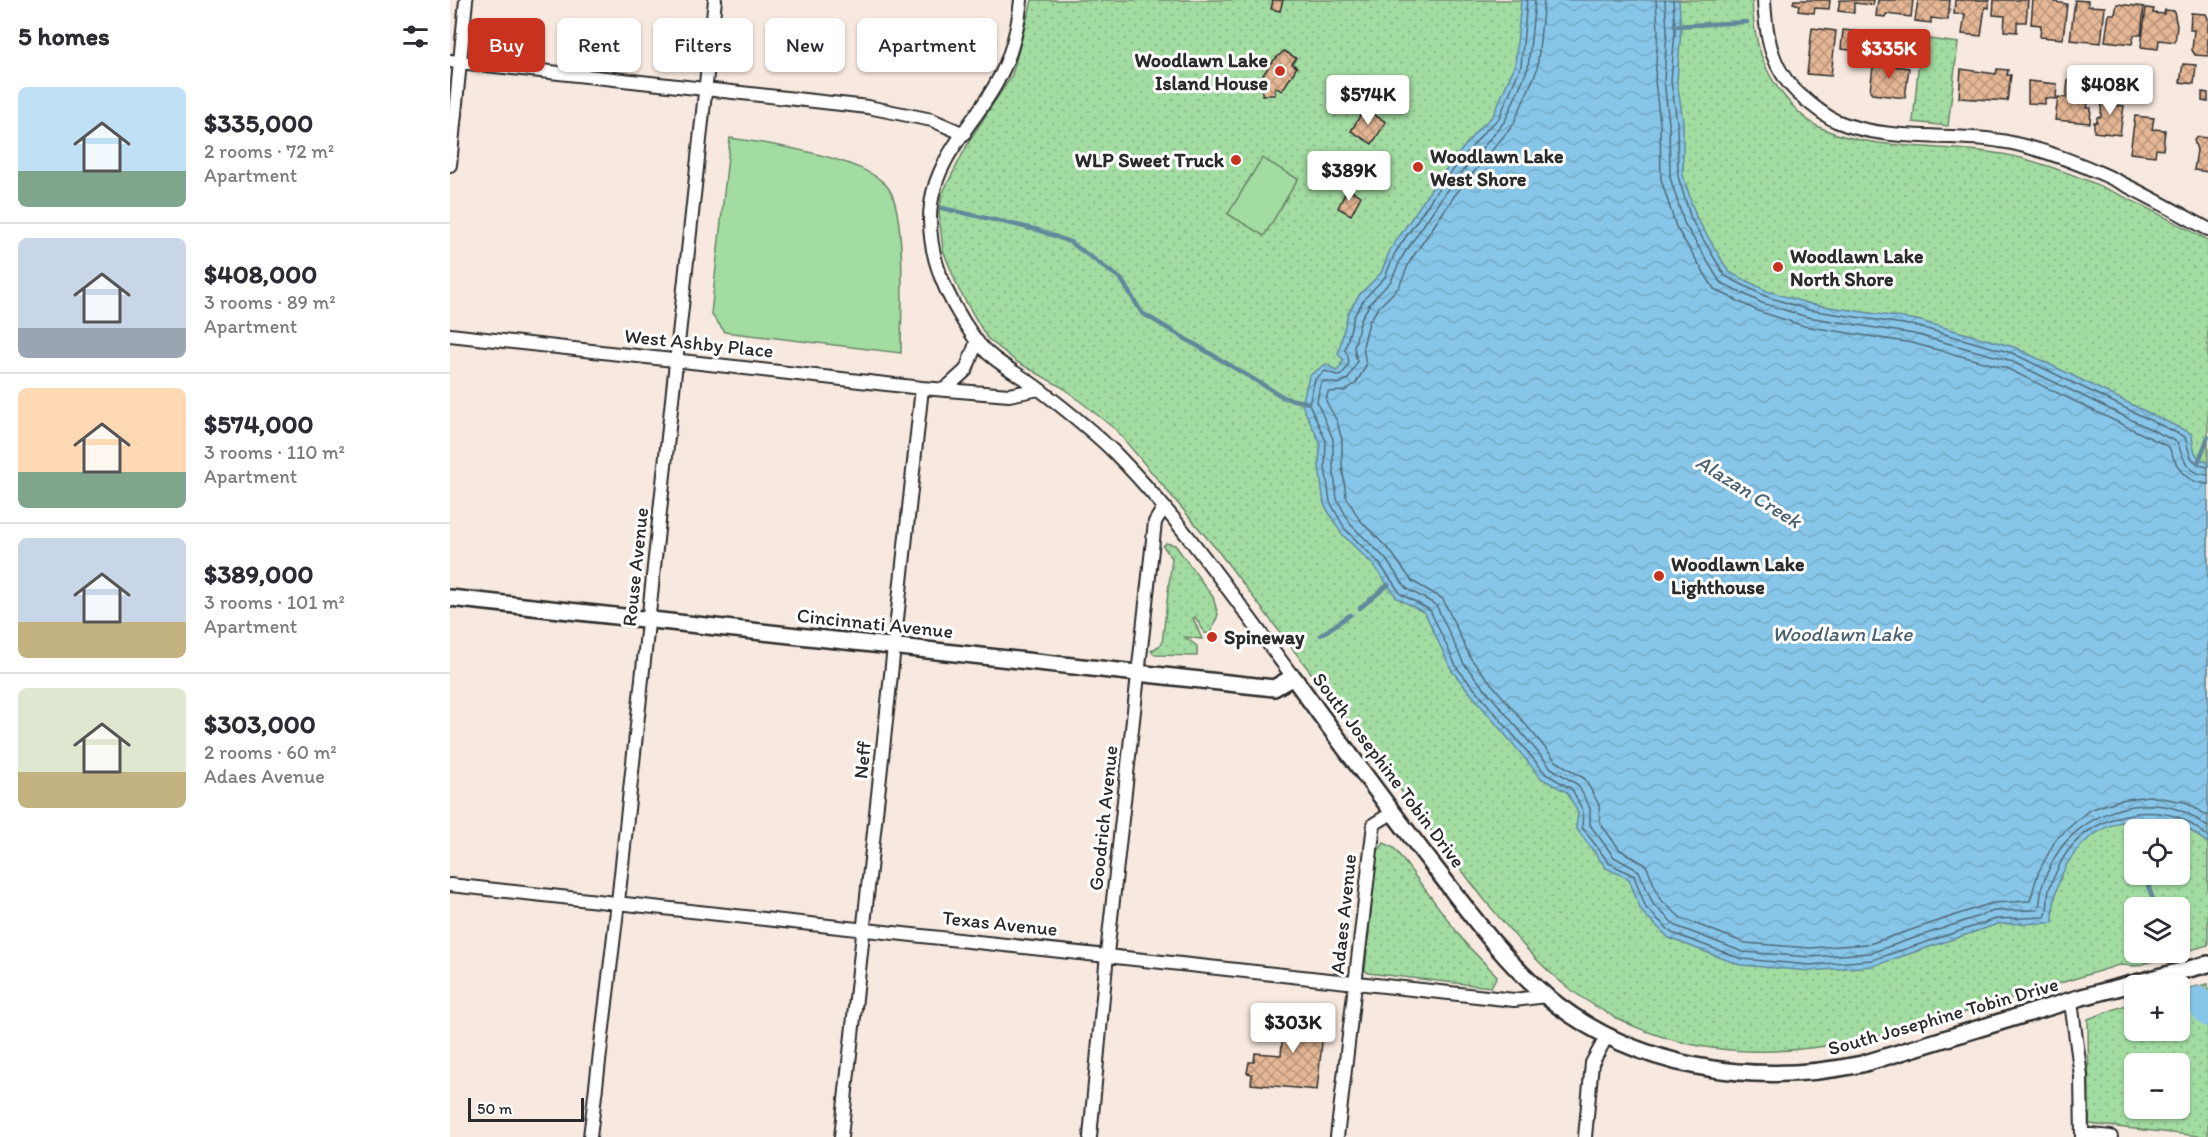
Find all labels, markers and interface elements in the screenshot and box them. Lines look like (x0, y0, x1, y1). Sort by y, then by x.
chip: Buy (468, 18, 545, 72)
chip: Rent (557, 18, 641, 72)
chip: Filters (653, 18, 753, 72)
chip: New (765, 18, 845, 72)
chip: Apartment (857, 18, 997, 72)
text: 5 homes (18, 20, 110, 52)
icon: filters (399, 20, 432, 53)
pin: $335K (1847, 29, 1931, 80)
text: $335K (1861, 36, 1917, 60)
place label: Woodlawn Lake Island House (1134, 48, 1268, 95)
marker: Woodlawn Lake Island House (1273, 64, 1287, 78)
pin: $408K (2068, 65, 2152, 116)
text: $408K (2081, 72, 2139, 96)
pin: $574K (1326, 75, 1410, 126)
text: $574K (1340, 82, 1396, 106)
text: $335,000 (204, 107, 313, 139)
icon: home (66, 111, 138, 183)
text: 2 rooms · 72 m² (204, 139, 334, 163)
place label: Woodlawn Lake West Shore (1430, 144, 1564, 191)
place label: WLP Sweet Truck (1075, 148, 1225, 172)
pin: $389K (1307, 151, 1391, 202)
marker: WLP Sweet Truck (1229, 153, 1243, 167)
text: $389K (1321, 158, 1377, 182)
marker: Woodlawn Lake West Shore (1411, 160, 1425, 174)
text: Apartment (204, 163, 297, 187)
place label: Woodlawn Lake North Shore (1790, 244, 1924, 291)
text: $408,000 (204, 258, 317, 290)
marker: Woodlawn Lake North Shore (1771, 260, 1785, 274)
icon: home (66, 262, 138, 334)
text: 3 rooms · 89 m² (204, 290, 336, 314)
text: Apartment (204, 314, 297, 338)
street label: West Ashby Place (623, 323, 775, 363)
text: $574,000 (204, 408, 314, 440)
icon: home (66, 412, 138, 484)
text: 3 rooms · 110 m² (204, 440, 345, 464)
water label: Alazan Creek (1692, 449, 1807, 534)
text: Apartment (204, 464, 297, 488)
street label: Rouse Avenue (617, 506, 653, 628)
place label: Woodlawn Lake Lighthouse (1671, 552, 1805, 600)
text: $389,000 (204, 558, 313, 590)
icon: home (66, 562, 138, 634)
marker: Woodlawn Lake Lighthouse (1652, 569, 1666, 583)
text: 3 rooms · 101 m² (204, 590, 345, 614)
street label: Cincinnati Avenue (796, 603, 954, 643)
text: Apartment (204, 614, 297, 638)
water label: Woodlawn Lake (1772, 621, 1913, 646)
place label: Spineway (1224, 625, 1305, 650)
marker: Spineway (1205, 630, 1219, 644)
street label: South Josephine Tobin Drive (1308, 667, 1470, 873)
text: $303,000 (204, 708, 316, 740)
icon: home (66, 712, 138, 784)
text: 2 rooms · 60 m² (204, 740, 337, 764)
street label: Neff (848, 740, 876, 780)
street label: Goodrich Avenue (1083, 744, 1123, 892)
text: Adaes Avenue (204, 764, 325, 788)
map controls (2124, 819, 2190, 1119)
button: locate (2124, 819, 2190, 885)
street label: Adaes Avenue (1325, 853, 1361, 975)
button: layers (2124, 897, 2190, 963)
street label: Texas Avenue (941, 905, 1059, 941)
street label: South Josephine Tobin Drive (1825, 972, 2061, 1060)
button: + (2124, 975, 2190, 1041)
pin: $303K (1251, 1003, 1335, 1054)
text: $303K (1264, 1010, 1322, 1034)
button: − (2124, 1053, 2190, 1119)
scale bar (468, 1095, 584, 1122)
text: 50 m (477, 1099, 512, 1118)

